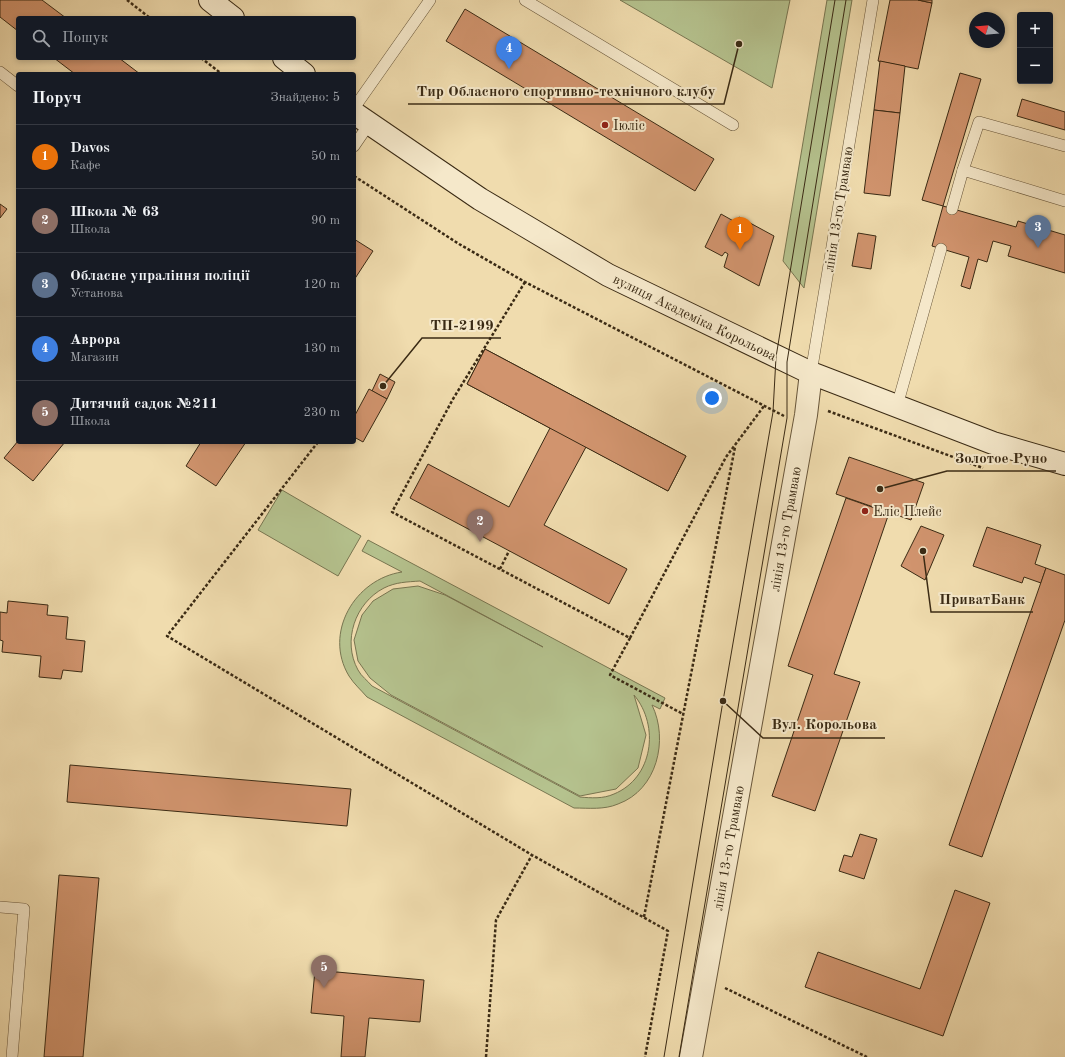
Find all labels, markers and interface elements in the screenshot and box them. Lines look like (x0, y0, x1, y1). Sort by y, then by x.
north arrow (969, 12, 1005, 48)
map controls (1017, 12, 1053, 84)
button: + (1017, 12, 1053, 48)
search box (16, 16, 356, 60)
icon: search (30, 27, 52, 49)
text: Пошук (62, 31, 108, 46)
pin: 4 (496, 36, 522, 69)
button: − (1017, 48, 1053, 84)
callout: Тир Обласного спортивно-технічного клубу (408, 77, 724, 104)
text: Тир Обласного спортивно-технічного клубу (416, 85, 716, 100)
text: Поруч (32, 90, 81, 107)
text: Знайдено: 5 (271, 91, 340, 104)
place label: Іюліс (613, 119, 645, 133)
marker: Іюліс (600, 120, 610, 130)
text: Davos (70, 141, 110, 156)
street label: лінія 13-го Трамваю (822, 146, 856, 273)
text: 1 (41, 150, 49, 163)
text: 50 m (311, 150, 340, 163)
text: Кафе (70, 159, 101, 172)
text: Школа № 63 (70, 205, 159, 220)
text: 2 (41, 214, 49, 227)
text: 90 m (311, 214, 340, 227)
pin: 3 (1025, 215, 1051, 248)
pin: 1 (727, 217, 753, 250)
text: Школа (70, 223, 110, 236)
text: Обласне упраління поліції (70, 269, 250, 284)
street label: вулиця Академіка Корольова (611, 272, 779, 364)
text: 3 (41, 278, 49, 291)
text: 120 m (303, 278, 340, 291)
text: Установа (70, 287, 123, 300)
callout: ТП-2199 (422, 311, 501, 338)
text: ТП-2199 (430, 319, 494, 334)
text: Аврора (70, 333, 120, 348)
text: 4 (41, 342, 49, 355)
text: 130 m (303, 342, 340, 355)
text: Магазин (70, 351, 119, 364)
your location (702, 388, 722, 408)
text: Дитячий садок №211 (70, 397, 218, 412)
text: 5 (41, 406, 49, 419)
text: 230 m (303, 406, 340, 419)
text: Школа (70, 415, 110, 428)
callout: Золотое Руно (947, 444, 1056, 471)
text: Золотое Руно (955, 452, 1047, 467)
street label: лінія 13-го Трамваю (768, 466, 804, 593)
place label: Еліс Плейс (873, 505, 942, 519)
marker: Еліс Плейс (860, 506, 870, 516)
pin: 2 (467, 509, 493, 542)
callout: ПриватБанк (931, 585, 1033, 612)
text: ПриватБанк (939, 593, 1025, 608)
callout: Вул. Корольова (763, 711, 885, 738)
text: Вул. Корольова (771, 718, 877, 733)
street label: лінія 13-го Трамваю (711, 785, 747, 912)
pin: 5 (311, 955, 337, 988)

